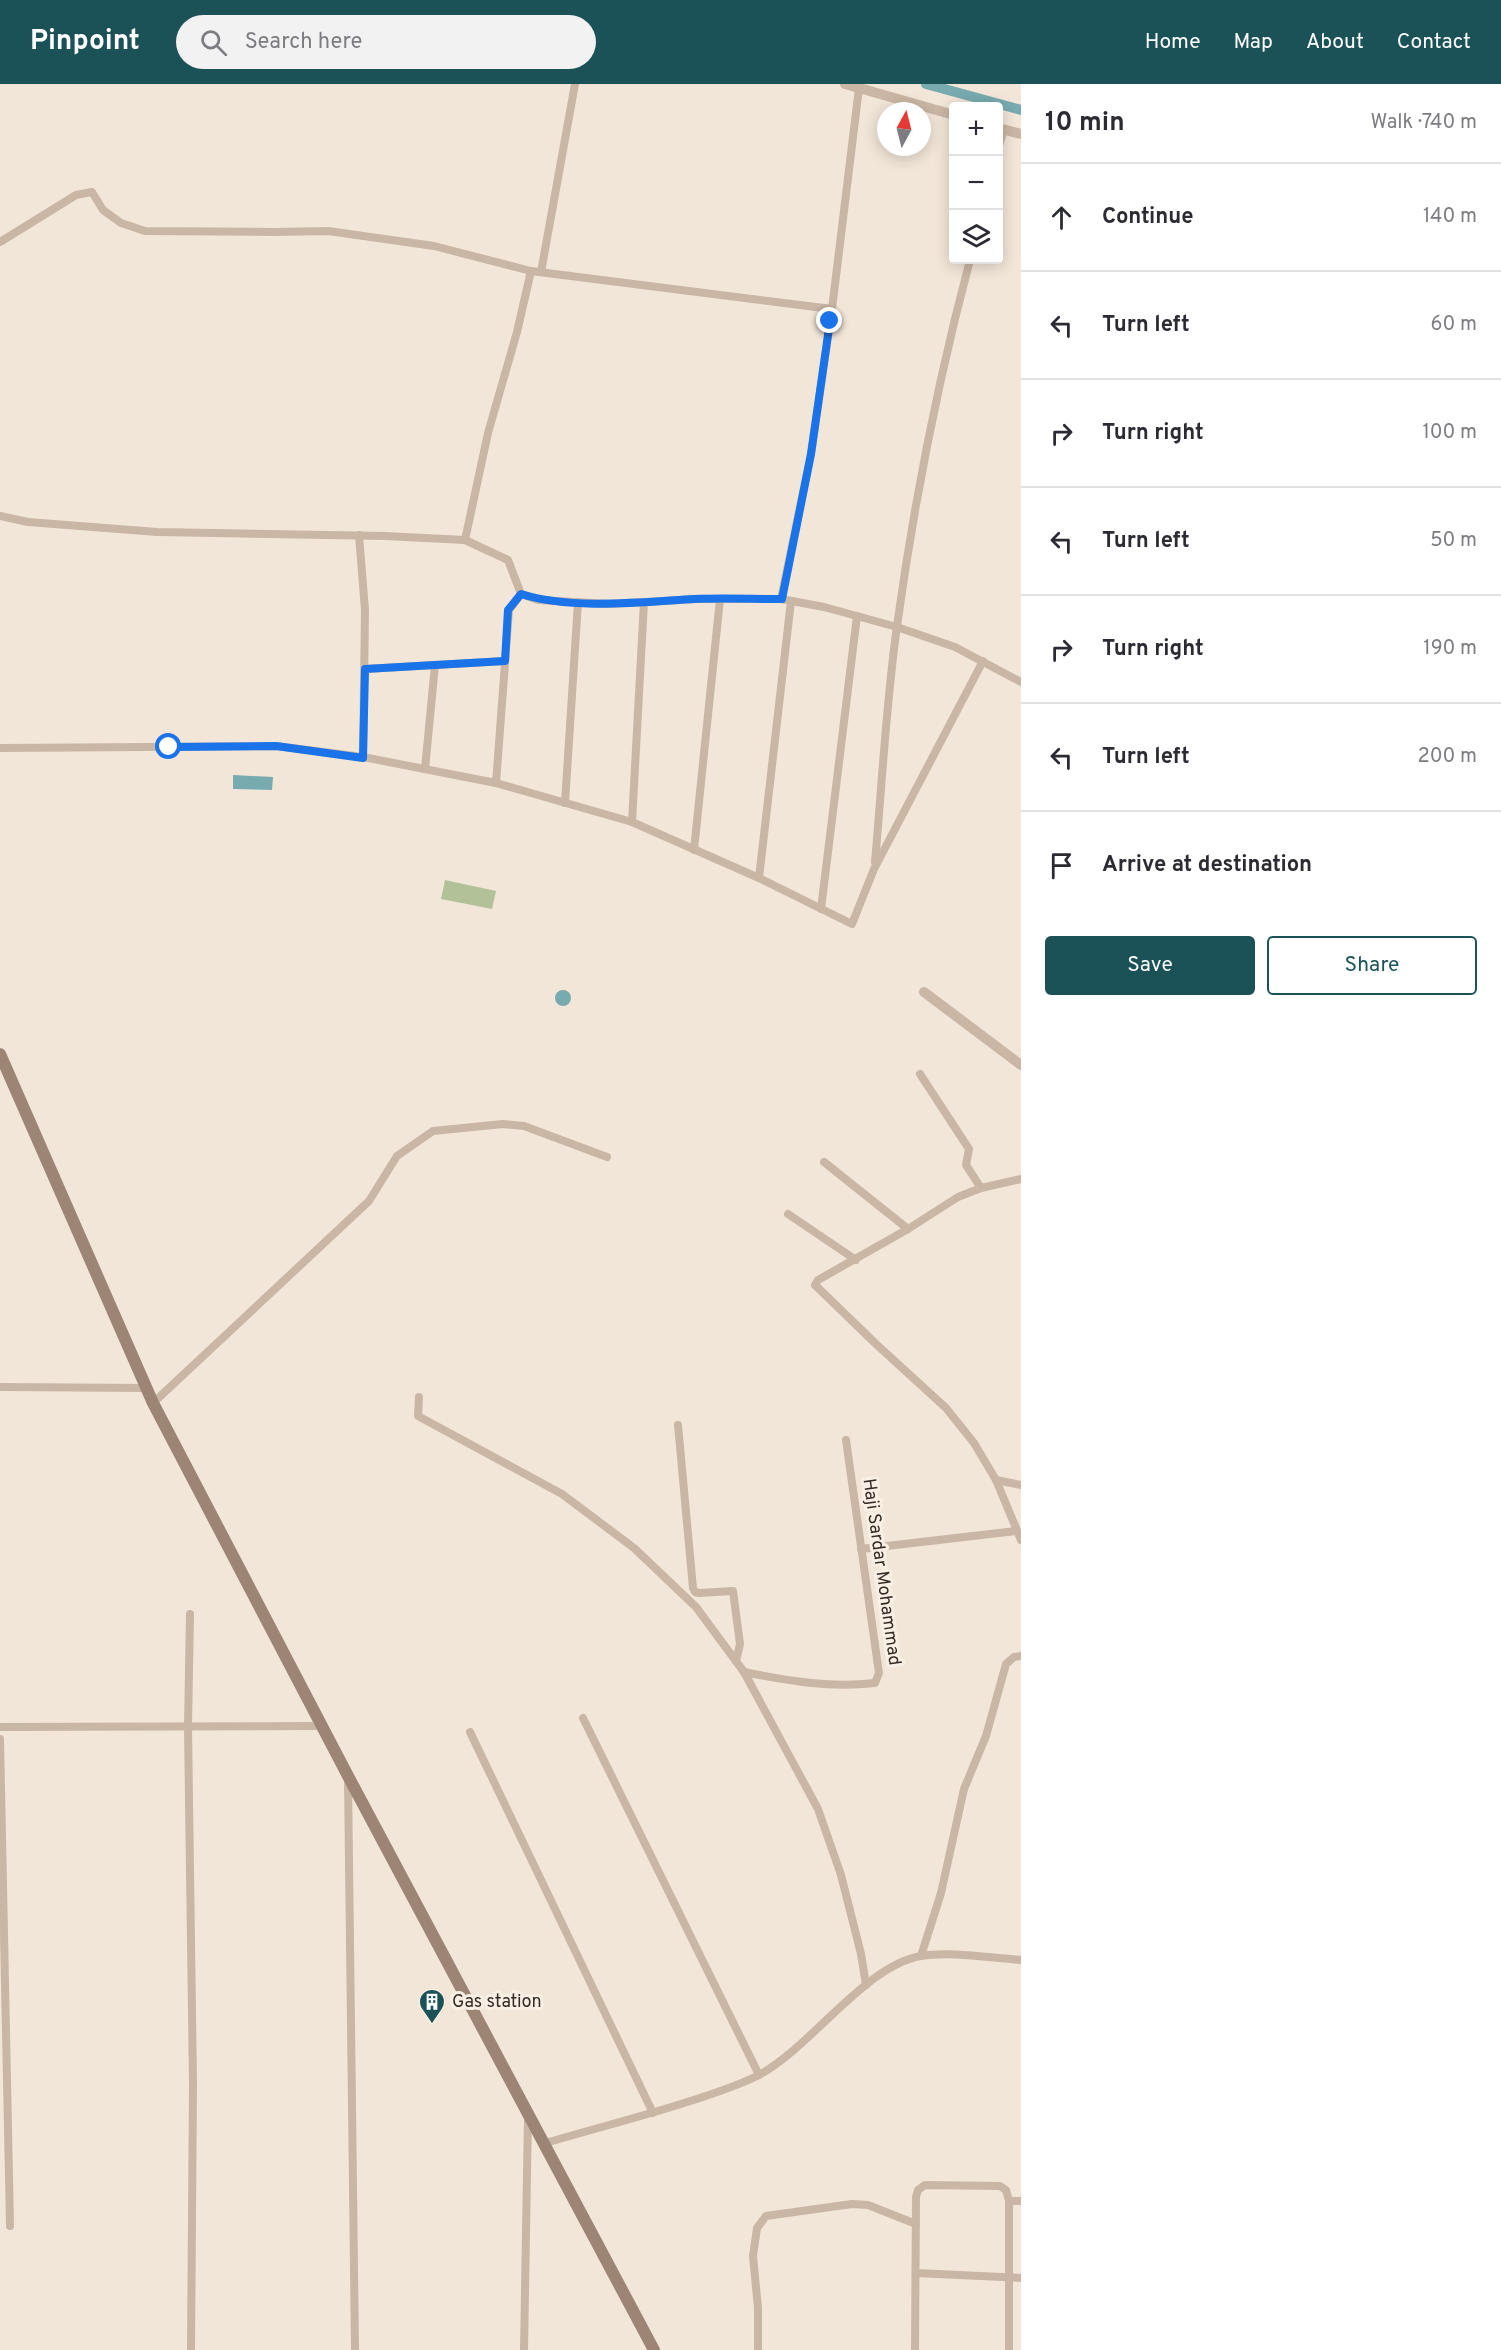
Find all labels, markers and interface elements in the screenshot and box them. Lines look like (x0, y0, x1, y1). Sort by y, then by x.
search box (176, 15, 596, 69)
text: Pinpoint (30, 24, 140, 60)
icon: search (197, 26, 230, 59)
text: Search here (245, 29, 362, 56)
text: Home (1145, 29, 1201, 56)
text: Map (1234, 29, 1273, 56)
text: About (1306, 29, 1364, 56)
text: Contact (1397, 29, 1471, 56)
north arrow (877, 102, 931, 156)
map controls (949, 102, 1003, 264)
button: + (949, 102, 1003, 156)
text: 10 min (1045, 107, 1125, 140)
text: Walk · 740 m (1370, 110, 1477, 136)
button: − (949, 156, 1003, 210)
icon: ahead (1045, 201, 1078, 234)
text: Continue (1102, 204, 1193, 231)
text: 140 m (1423, 204, 1477, 230)
button: layers (949, 210, 1003, 264)
route end (816, 307, 842, 333)
icon: left (1045, 309, 1078, 342)
text: Turn left (1102, 312, 1190, 339)
text: 60 m (1431, 312, 1477, 338)
icon: right (1045, 417, 1078, 450)
text: Turn right (1102, 420, 1204, 447)
text: 100 m (1422, 420, 1477, 446)
icon: left (1045, 525, 1078, 558)
text: Turn left (1102, 528, 1190, 555)
text: 50 m (1430, 528, 1477, 554)
icon: right (1045, 633, 1078, 666)
text: Turn right (1102, 636, 1204, 663)
text: 190 m (1423, 636, 1477, 662)
route start (155, 733, 181, 759)
icon: left (1045, 741, 1078, 774)
text: Turn left (1102, 744, 1190, 771)
text: 200 m (1418, 744, 1477, 770)
icon: arrive (1045, 849, 1078, 882)
text: Arrive at destination (1102, 852, 1312, 879)
button: Save (1045, 936, 1255, 995)
button: Share (1267, 936, 1477, 995)
street label: Haji Sardar Mohammad (856, 1477, 906, 1667)
building icon: Gas station (417, 1987, 447, 2025)
place label: Gas station (452, 1991, 542, 2014)

